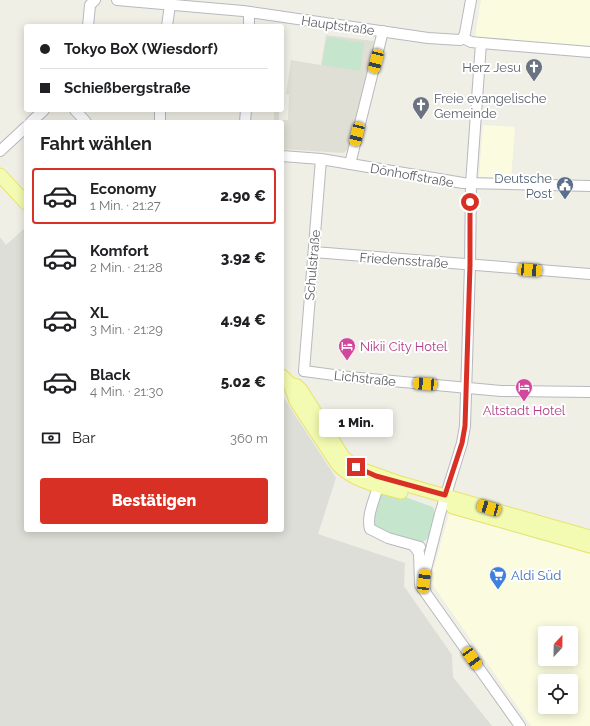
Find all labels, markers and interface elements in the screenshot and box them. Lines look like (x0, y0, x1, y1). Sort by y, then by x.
street label: Hauptstraße (300, 13, 376, 38)
text: Tokyo BoX (Wiesdorf) (64, 40, 218, 58)
car (367, 48, 385, 74)
church icon: Herz Jesu (524, 57, 544, 82)
place label: Herz Jesu (462, 60, 521, 75)
text: Schießbergstraße (64, 79, 191, 97)
place label: Freie evangelische Gemeinde (434, 91, 547, 121)
church icon: Freie evangelische Gemeinde (411, 95, 431, 120)
car (348, 121, 366, 147)
text: Fahrt wählen (40, 133, 152, 154)
street label: Dönhoffstraße (369, 161, 455, 190)
place label: Deutsche Post (494, 171, 553, 201)
public building icon: Deutsche Post (555, 175, 575, 200)
icon: car (42, 178, 78, 214)
text: Economy (90, 180, 157, 198)
text: 2.90 € (220, 187, 266, 205)
route start (461, 193, 479, 211)
text: 1 Min. · 21:27 (90, 198, 161, 213)
street label: Schulstraße (302, 229, 323, 301)
icon: car (42, 240, 78, 276)
text: Komfort (90, 242, 149, 260)
text: 3.92 € (221, 249, 266, 267)
street label: Friedensstraße (359, 250, 449, 271)
text: 2 Min. · 21:28 (90, 260, 163, 275)
car (518, 263, 542, 277)
icon: car (42, 302, 78, 338)
text: XL (90, 304, 108, 322)
text: 4.94 € (221, 311, 266, 329)
text: 3 Min. · 21:29 (90, 322, 163, 337)
hotel icon: Nikii City Hotel (337, 336, 357, 361)
place label: Nikii City Hotel (360, 339, 448, 354)
icon: car (42, 364, 78, 400)
text: Black (90, 366, 130, 384)
street label: Lichstraße (333, 368, 397, 389)
text: 5.02 € (221, 373, 266, 391)
car (413, 377, 437, 391)
hotel icon: Altstadt Hotel (514, 377, 534, 402)
text: 4 Min. · 21:30 (90, 384, 163, 399)
place label: Altstadt Hotel (483, 403, 566, 418)
callout: 1 Min. (319, 409, 393, 437)
text: 1 Min. (338, 415, 374, 430)
icon: cash (40, 427, 62, 449)
text: Bar (72, 429, 95, 447)
text: 360 m (230, 431, 268, 446)
route end (347, 458, 365, 476)
button: Bestätigen (40, 478, 268, 524)
car (476, 499, 502, 517)
supermarket icon: Aldi Süd (488, 565, 508, 590)
car (417, 568, 431, 594)
place label: Aldi Süd (511, 568, 561, 583)
north arrow (538, 626, 578, 666)
map controls (538, 626, 578, 714)
car (460, 645, 484, 671)
button: locate (538, 674, 578, 714)

